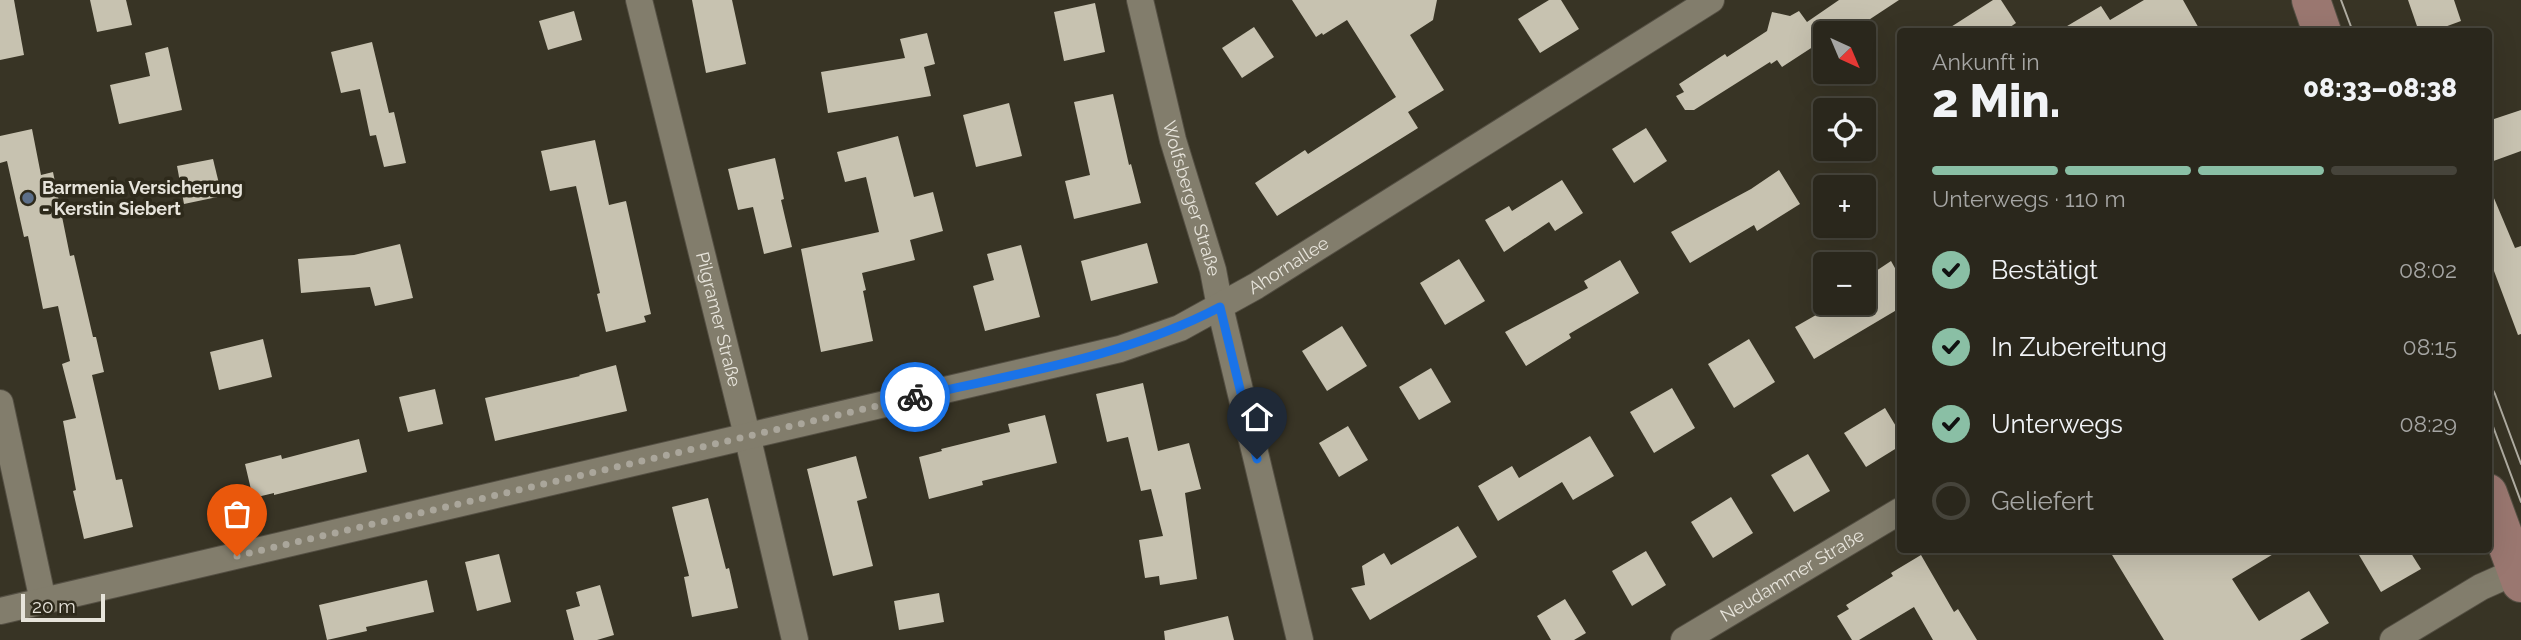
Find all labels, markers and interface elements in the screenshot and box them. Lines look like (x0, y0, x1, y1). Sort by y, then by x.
north arrow (1813, 21, 1876, 84)
map controls (1813, 21, 1876, 315)
text: Ankunft in (1932, 48, 2040, 75)
text: 08:33–08:38 (2303, 73, 2457, 103)
text: 2 Min. (1932, 74, 2061, 128)
button: locate (1813, 98, 1876, 161)
street label: Wolfsberger Straße (1159, 119, 1225, 278)
button: + (1813, 175, 1876, 238)
place label: Barmenia Versicherung - Kerstin Siebert (42, 177, 243, 219)
text: Unterwegs · 110 m (1932, 185, 2126, 212)
marker: Barmenia Versicherung - Kerstin Siebert (20, 190, 36, 206)
street label: Ahornallee (1244, 232, 1333, 298)
street label: Pilgramer Straße (692, 250, 746, 389)
icon: check (1932, 251, 1970, 289)
button: − (1813, 252, 1876, 315)
text: Bestätigt (1991, 255, 2098, 285)
text: 08:02 (2399, 256, 2457, 283)
icon: check (1932, 328, 1970, 366)
text: In Zubereitung (1991, 332, 2167, 362)
text: 08:15 (2403, 333, 2457, 360)
courier (880, 362, 950, 432)
icon: bike (896, 378, 934, 416)
pin (1227, 387, 1287, 459)
icon: home (1238, 398, 1276, 436)
icon: check (1932, 405, 1970, 443)
text: Unterwegs (1991, 409, 2123, 439)
text: 08:29 (2399, 410, 2457, 437)
pin (207, 484, 267, 556)
text: Geliefert (1991, 486, 2094, 516)
icon: bag (218, 495, 256, 533)
street label: Neudammer Straße (1716, 524, 1868, 626)
scale bar (21, 591, 105, 623)
text: 20 m (32, 595, 76, 617)

